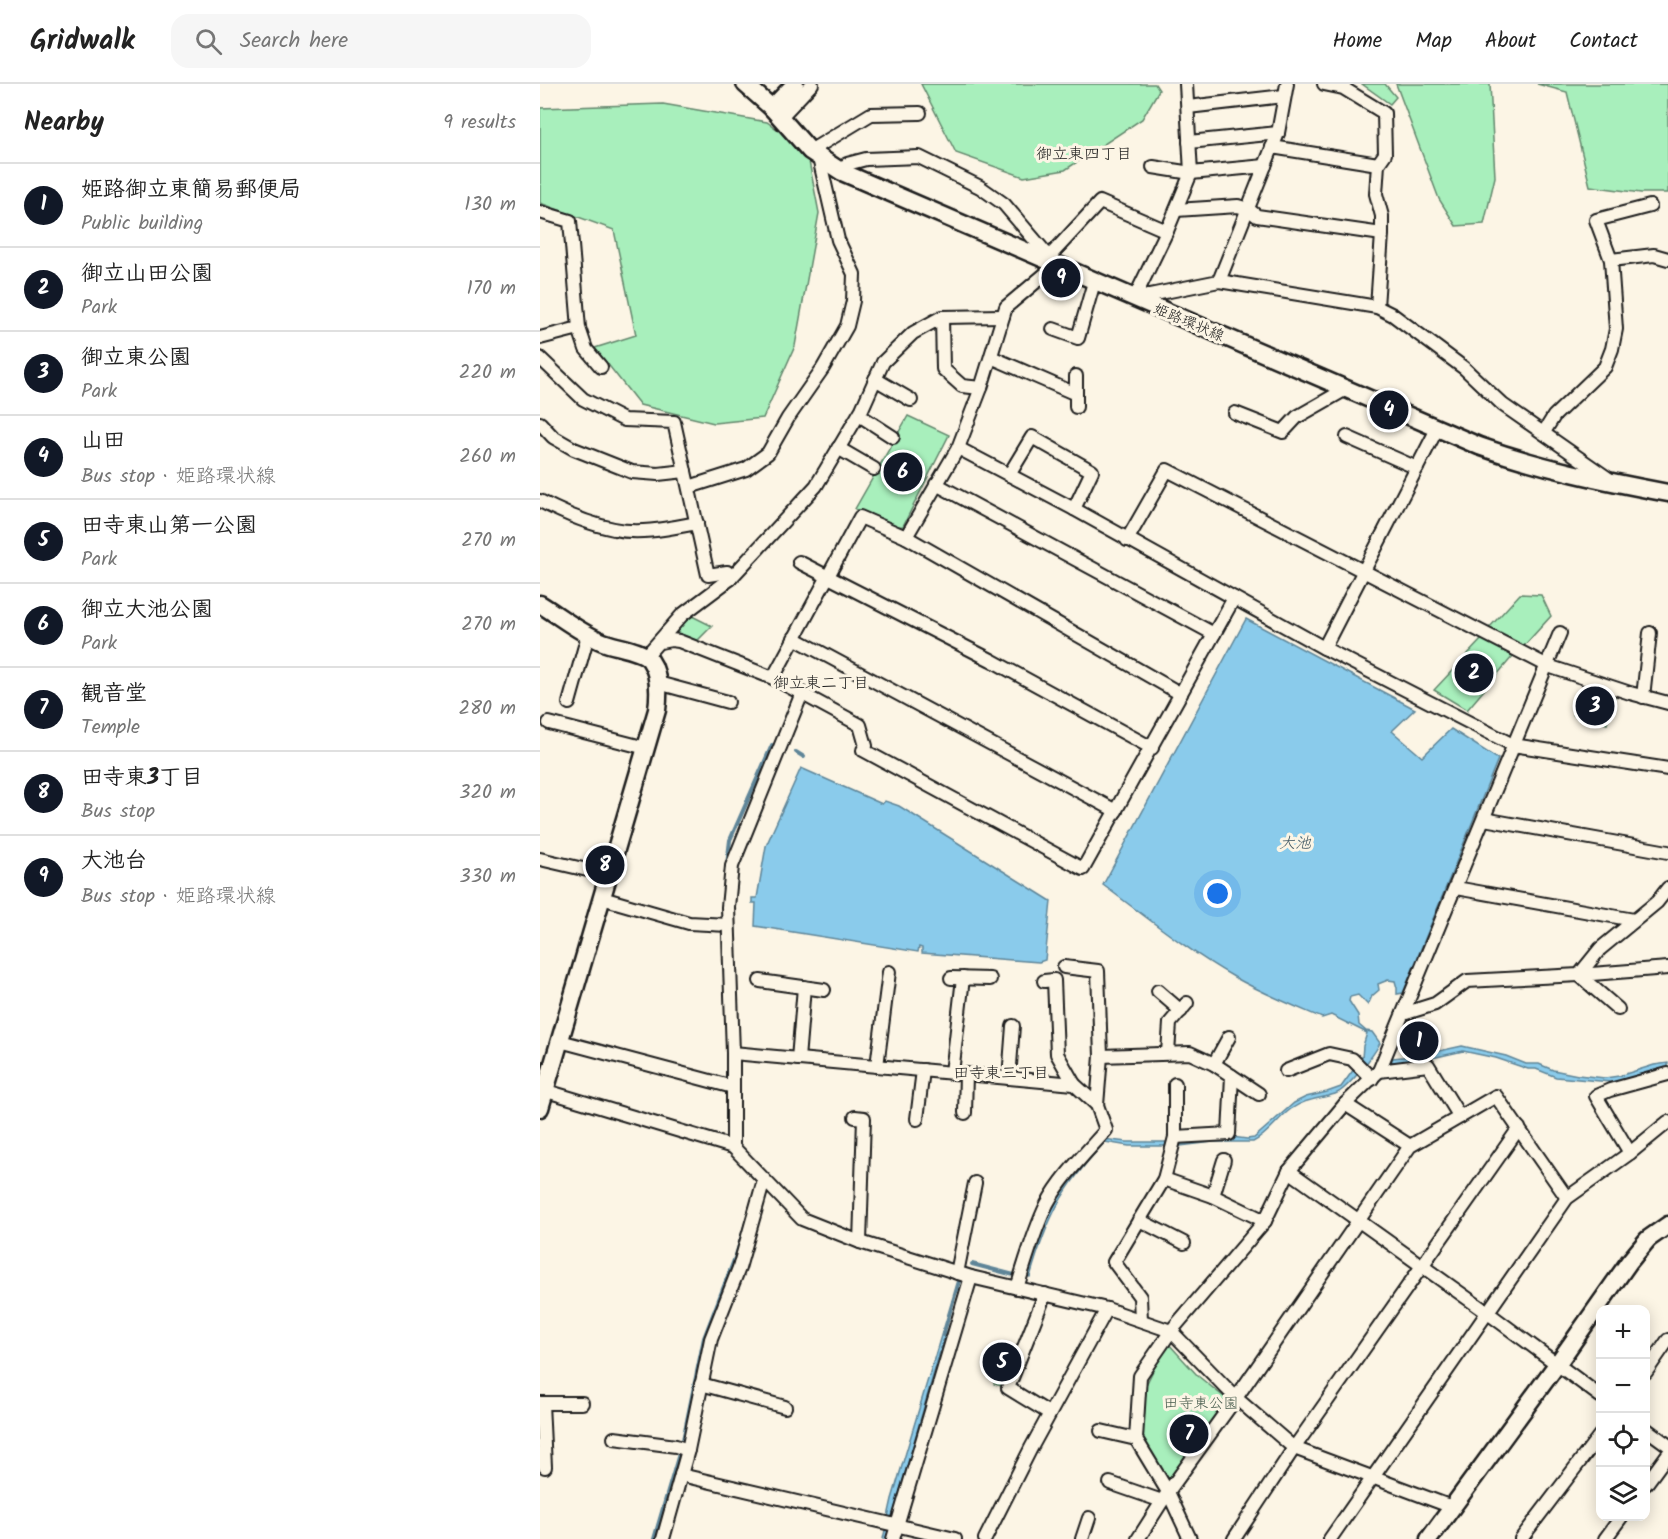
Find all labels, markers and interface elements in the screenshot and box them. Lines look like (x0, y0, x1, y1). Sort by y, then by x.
search box (171, 14, 591, 68)
text: Gridwalk (30, 19, 135, 64)
text: Search here (240, 24, 348, 59)
icon: search (192, 25, 225, 58)
text: Home (1333, 25, 1382, 58)
text: Map (1415, 25, 1452, 58)
text: About (1485, 25, 1536, 58)
text: Contact (1569, 25, 1638, 58)
text: Nearby (24, 102, 104, 144)
text: 9 results (443, 107, 516, 139)
district label: 御立東四丁目 (1036, 142, 1132, 167)
text: 姫路御立東簡易郵便局 (81, 173, 301, 208)
text: 1 (40, 189, 47, 221)
text: 130 m (464, 189, 516, 221)
text: Public building (81, 208, 203, 240)
pin: 9 (1042, 256, 1080, 300)
text: 御立山田公園 (81, 257, 213, 292)
text: 2 (38, 273, 49, 305)
text: 170 m (467, 273, 516, 305)
text: Park (81, 292, 117, 324)
street label: 姫路環状線 (1149, 297, 1228, 349)
text: 御立東公園 (81, 341, 191, 376)
text: 3 (38, 357, 49, 389)
text: 220 m (459, 357, 516, 389)
text: Park (81, 376, 117, 408)
pin: 4 (1370, 388, 1408, 432)
text: 山田 (81, 424, 125, 459)
text: 4 (38, 441, 49, 473)
text: 260 m (459, 441, 516, 473)
pin: 6 (884, 450, 922, 494)
text: Bus stop · 姫路環状線 (81, 461, 276, 493)
text: 田寺東山第一公園 (81, 509, 257, 544)
text: 5 (38, 525, 49, 557)
text: 270 m (461, 525, 516, 557)
text: Park (81, 544, 117, 576)
text: 御立大池公園 (81, 593, 213, 628)
text: 6 (38, 609, 49, 641)
text: 270 m (461, 609, 516, 641)
text: Park (81, 628, 117, 660)
pin: 2 (1454, 650, 1494, 696)
district label: 御立東二丁目 (773, 671, 869, 696)
text: 観音堂 (81, 677, 147, 712)
pin: 3 (1576, 684, 1614, 728)
text: 7 (39, 693, 48, 725)
text: 280 m (458, 693, 516, 725)
text: Temple (81, 712, 140, 744)
text: 田寺東3丁目 (81, 761, 203, 796)
text: 8 (38, 777, 49, 809)
text: 320 m (459, 777, 516, 809)
text: Bus stop (81, 796, 155, 828)
water label: 大池 (1279, 831, 1312, 856)
pin: 8 (586, 842, 624, 888)
text: 大池台 (81, 844, 147, 879)
text: 9 (38, 861, 49, 893)
text: 330 m (459, 861, 516, 893)
your location (1203, 879, 1232, 908)
text: Bus stop · 姫路環状線 (81, 881, 276, 913)
pin: 1 (1400, 1018, 1438, 1064)
district label: 田寺東三丁目 (953, 1061, 1049, 1086)
map controls (1596, 1305, 1650, 1521)
button: + (1596, 1305, 1650, 1359)
pin: 5 (982, 1340, 1022, 1384)
button: − (1596, 1359, 1650, 1413)
park label: 田寺東公園 (1163, 1392, 1239, 1416)
pin: 7 (1170, 1412, 1208, 1456)
button: locate (1596, 1413, 1650, 1467)
button: layers (1596, 1467, 1650, 1521)

